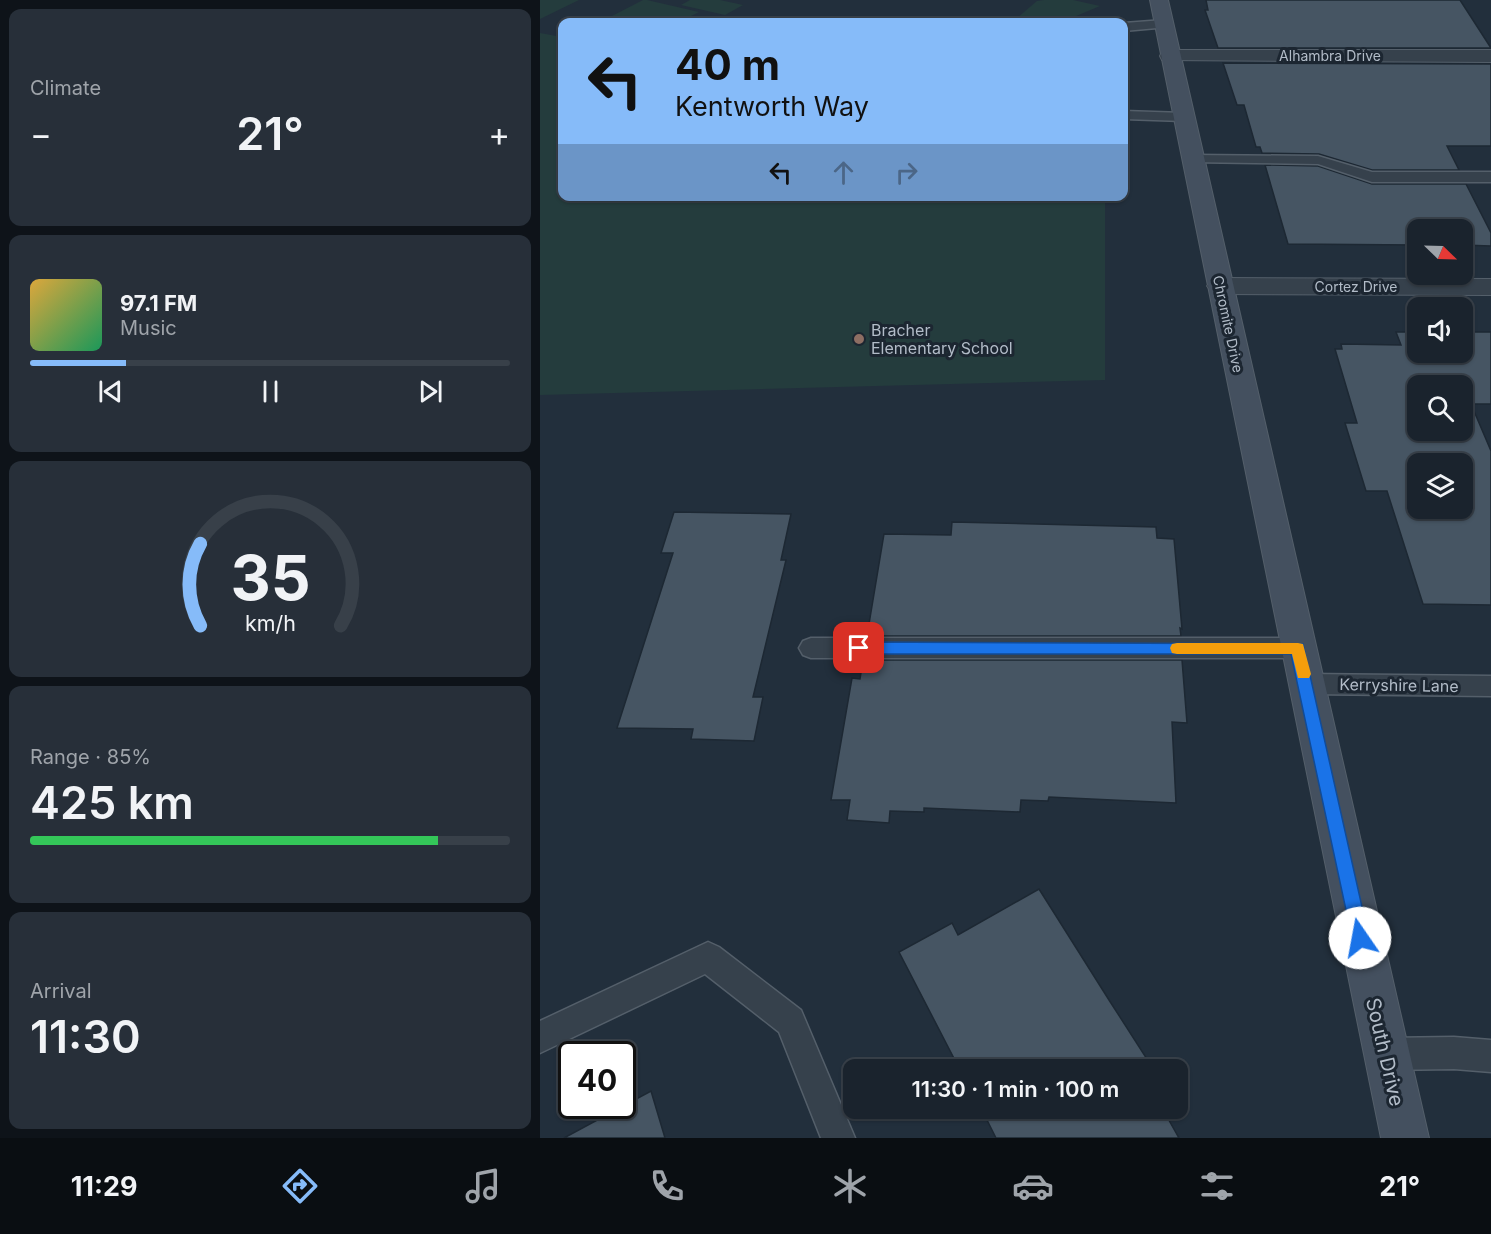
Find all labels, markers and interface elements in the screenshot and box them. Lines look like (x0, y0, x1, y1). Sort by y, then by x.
text: 40 m (675, 39, 780, 90)
icon: left (576, 42, 654, 120)
street label: Alhambra Drive (1279, 47, 1381, 64)
text: Climate (30, 76, 101, 100)
text: Kentworth Way (675, 90, 869, 123)
text: 21° (236, 106, 304, 161)
text: − (30, 114, 52, 154)
text: + (488, 114, 510, 154)
icon: left (764, 156, 797, 189)
icon: ahead (827, 156, 860, 189)
icon: right (890, 156, 923, 189)
north arrow (1407, 219, 1473, 285)
map controls (1407, 219, 1473, 519)
street label: Chromite Drive (1210, 274, 1247, 374)
street label: Cortez Drive (1315, 278, 1397, 295)
text: 97.1 FM (120, 290, 197, 316)
button: sound (1407, 297, 1473, 363)
text: Music (120, 316, 177, 340)
place label: Bracher Elementary School (871, 320, 1013, 358)
marker: Bracher Elementary School (852, 332, 866, 346)
icon: previous (94, 375, 127, 408)
icon: pause (254, 375, 287, 408)
icon: next (414, 375, 447, 408)
button: search (1407, 375, 1473, 441)
button: layers (1407, 453, 1473, 519)
text: 35 (230, 540, 310, 615)
text: km/h (245, 610, 295, 636)
pin (833, 622, 884, 673)
icon: arrive (842, 631, 875, 664)
street label: Kerryshire Lane (1339, 674, 1459, 696)
text: Range · 85% (30, 745, 151, 769)
text: 425 km (30, 775, 194, 830)
position arrow (1328, 906, 1392, 970)
text: Arrival (30, 979, 92, 1003)
street label: South Drive (1361, 996, 1409, 1108)
text: 11:30 (30, 1009, 141, 1064)
speed limit sign: 40 (558, 1041, 636, 1119)
text: 11:30 · 1 min · 100 m (912, 1076, 1119, 1102)
icon: directions (279, 1165, 321, 1207)
icon: music (462, 1165, 504, 1207)
icon: phone (646, 1165, 688, 1207)
icon: climate (829, 1165, 871, 1207)
icon: car (1012, 1165, 1054, 1207)
icon: filters (1196, 1165, 1238, 1207)
text: 11:29 (71, 1170, 138, 1203)
text: 21° (1379, 1170, 1420, 1203)

